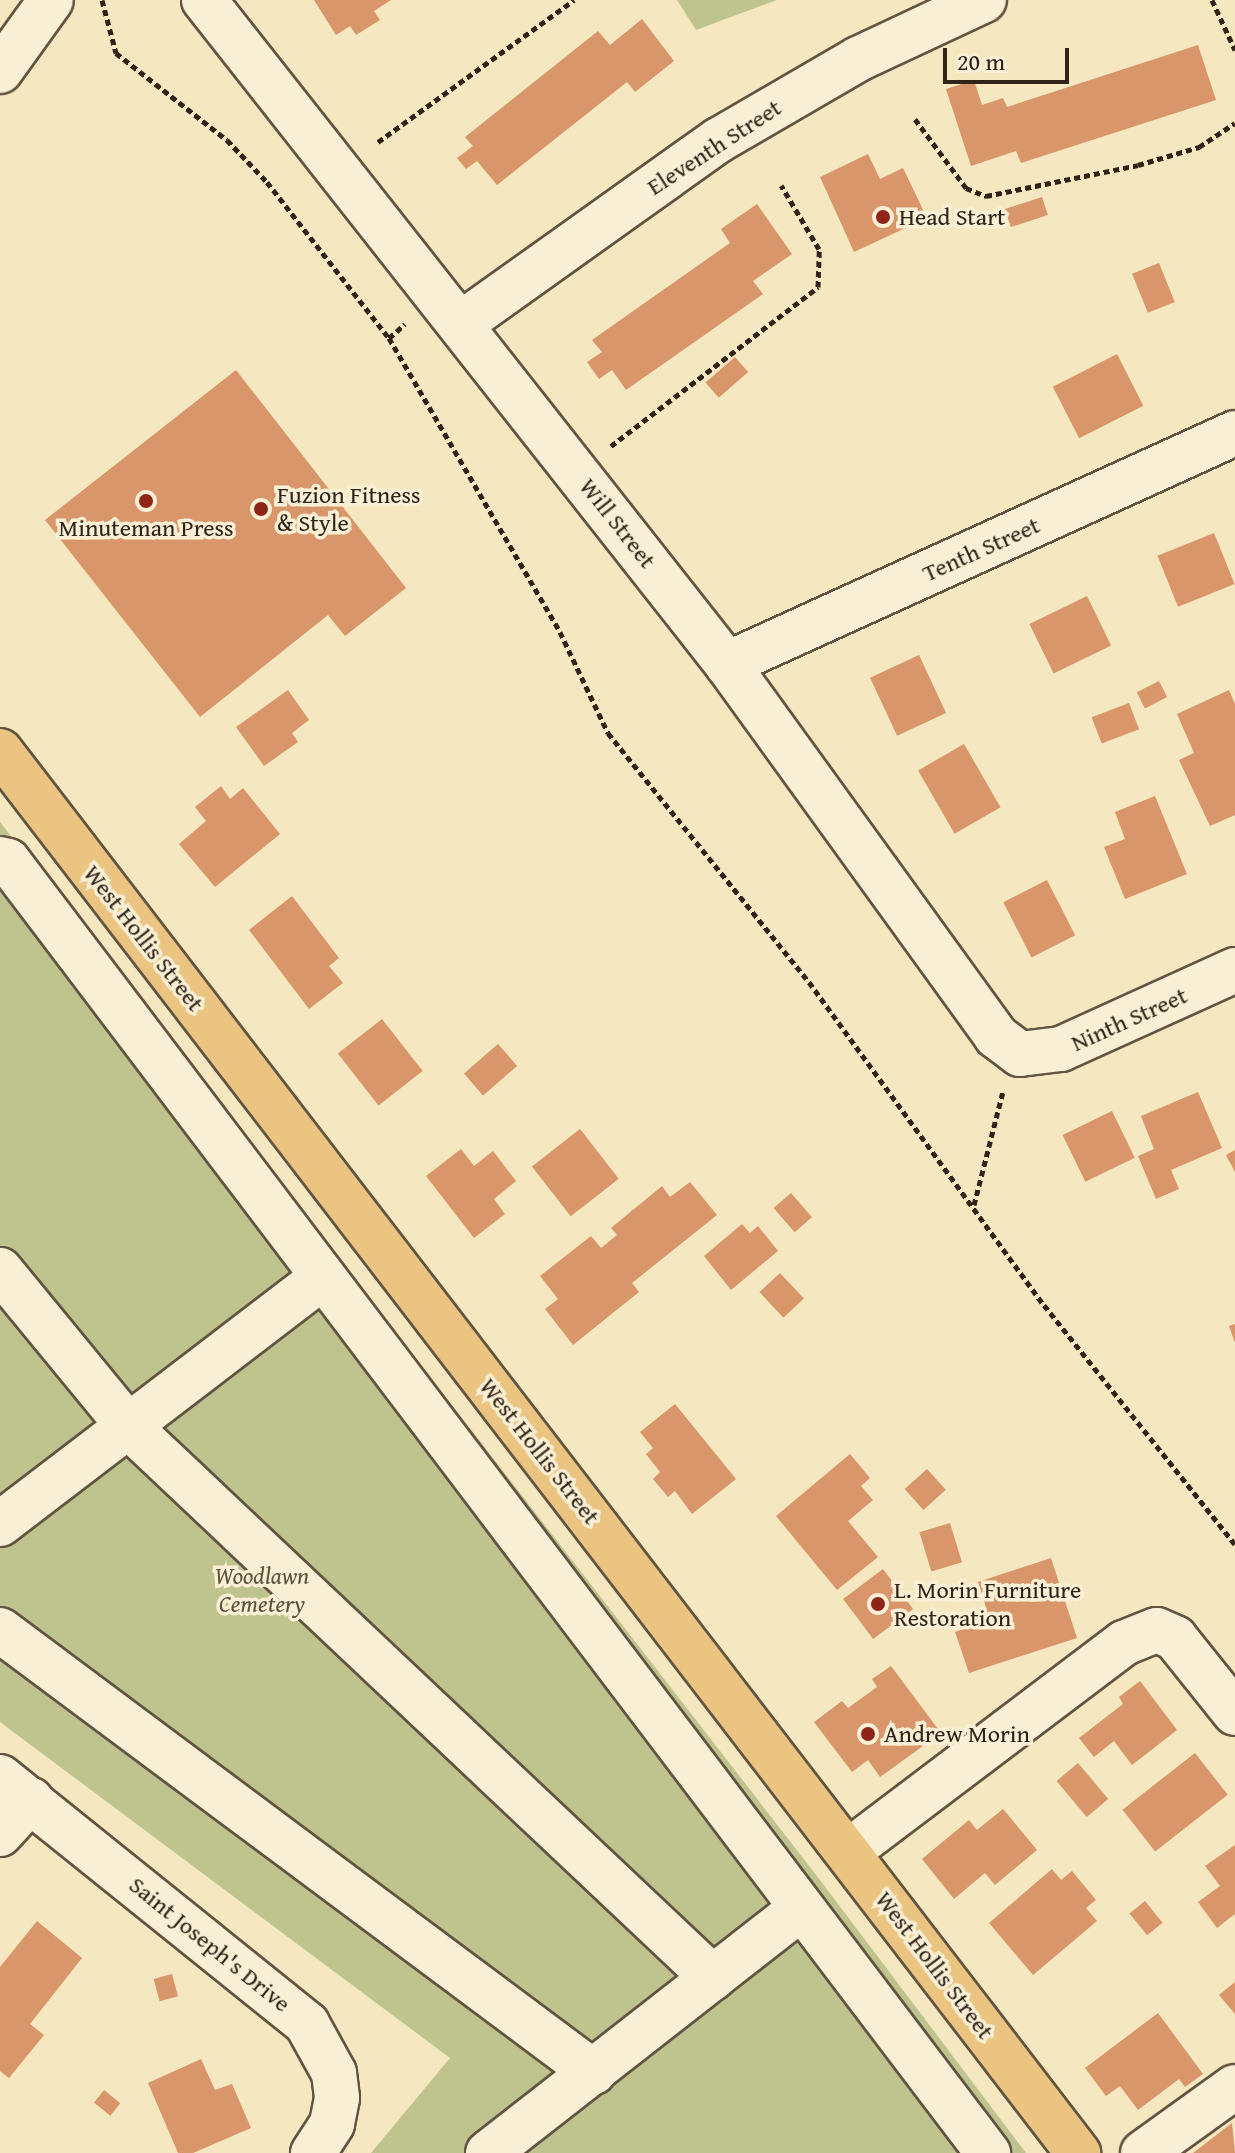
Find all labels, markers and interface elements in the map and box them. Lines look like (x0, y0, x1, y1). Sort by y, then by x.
scale bar (947, 32, 1073, 82)
text: 20 m (957, 44, 1005, 79)
street label: Eleventh Street (641, 93, 787, 201)
place label: Head Start (899, 203, 1006, 231)
marker: Head Start (874, 208, 892, 226)
street label: Will Street (574, 472, 662, 574)
place label: Fuzion Fitness & Style (277, 481, 421, 537)
marker: Minuteman Press (137, 492, 155, 510)
marker: Fuzion Fitness & Style (252, 500, 270, 518)
street label: Tenth Street (918, 510, 1044, 588)
place label: Minuteman Press (58, 514, 234, 542)
street label: West Hollis Street (78, 859, 210, 1017)
street label: Ninth Street (1067, 981, 1191, 1057)
street label: West Hollis Street (474, 1372, 606, 1530)
park label: Woodlawn Cemetery (215, 1562, 309, 1618)
place label: L. Morin Furniture Restoration (894, 1576, 1081, 1632)
marker: L. Morin Furniture Restoration (869, 1595, 887, 1613)
place label: Andrew Morin (884, 1720, 1030, 1748)
marker: Andrew Morin (859, 1725, 877, 1743)
street label: Saint Joseph's Drive (124, 1870, 296, 2018)
street label: West Hollis Street (870, 1885, 1000, 2045)

